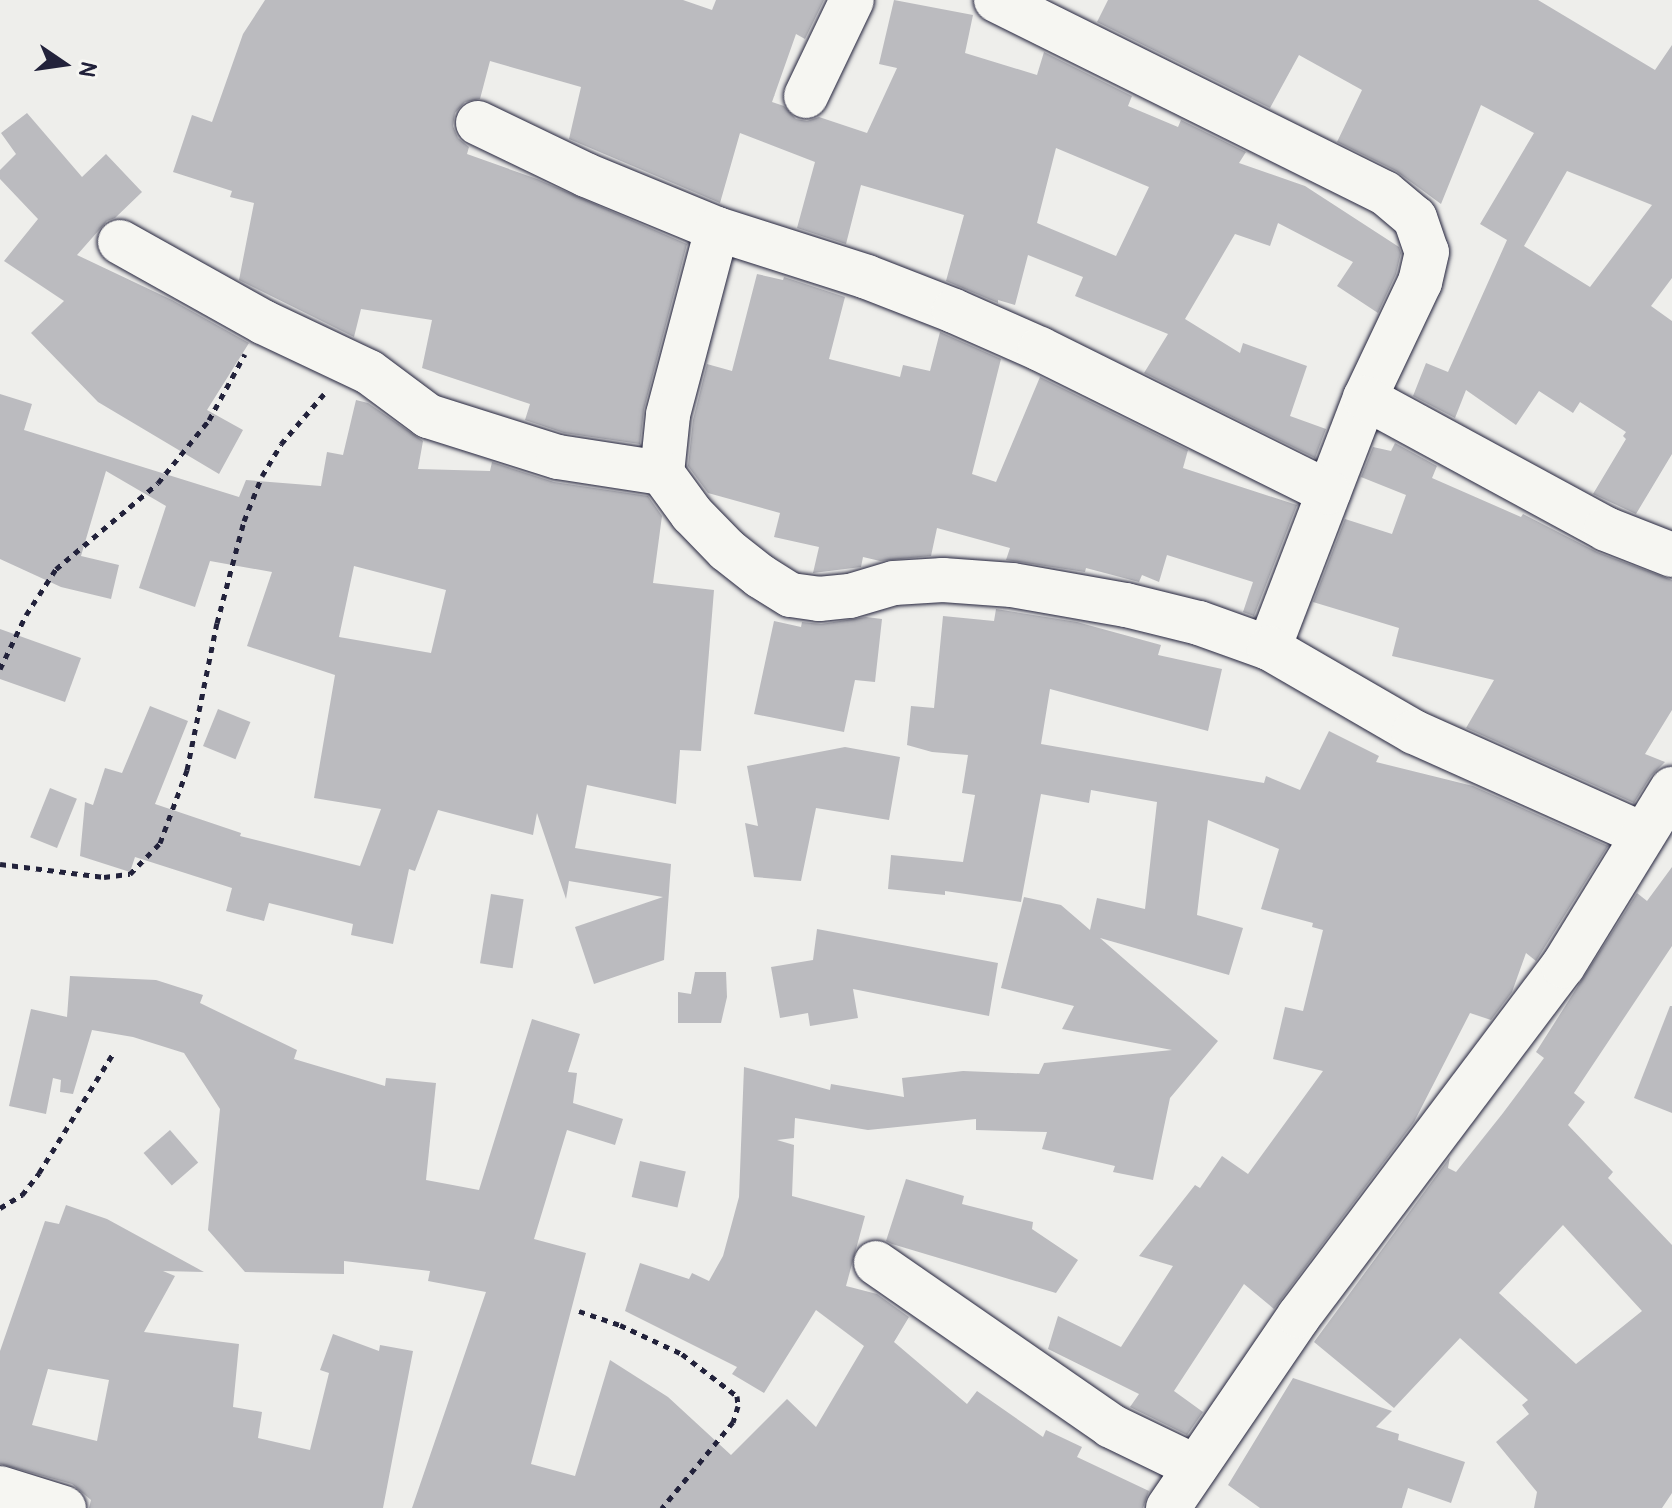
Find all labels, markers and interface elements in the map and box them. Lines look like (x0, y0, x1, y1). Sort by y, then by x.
north arrow (24, 24, 104, 104)
text: N (72, 59, 103, 80)

